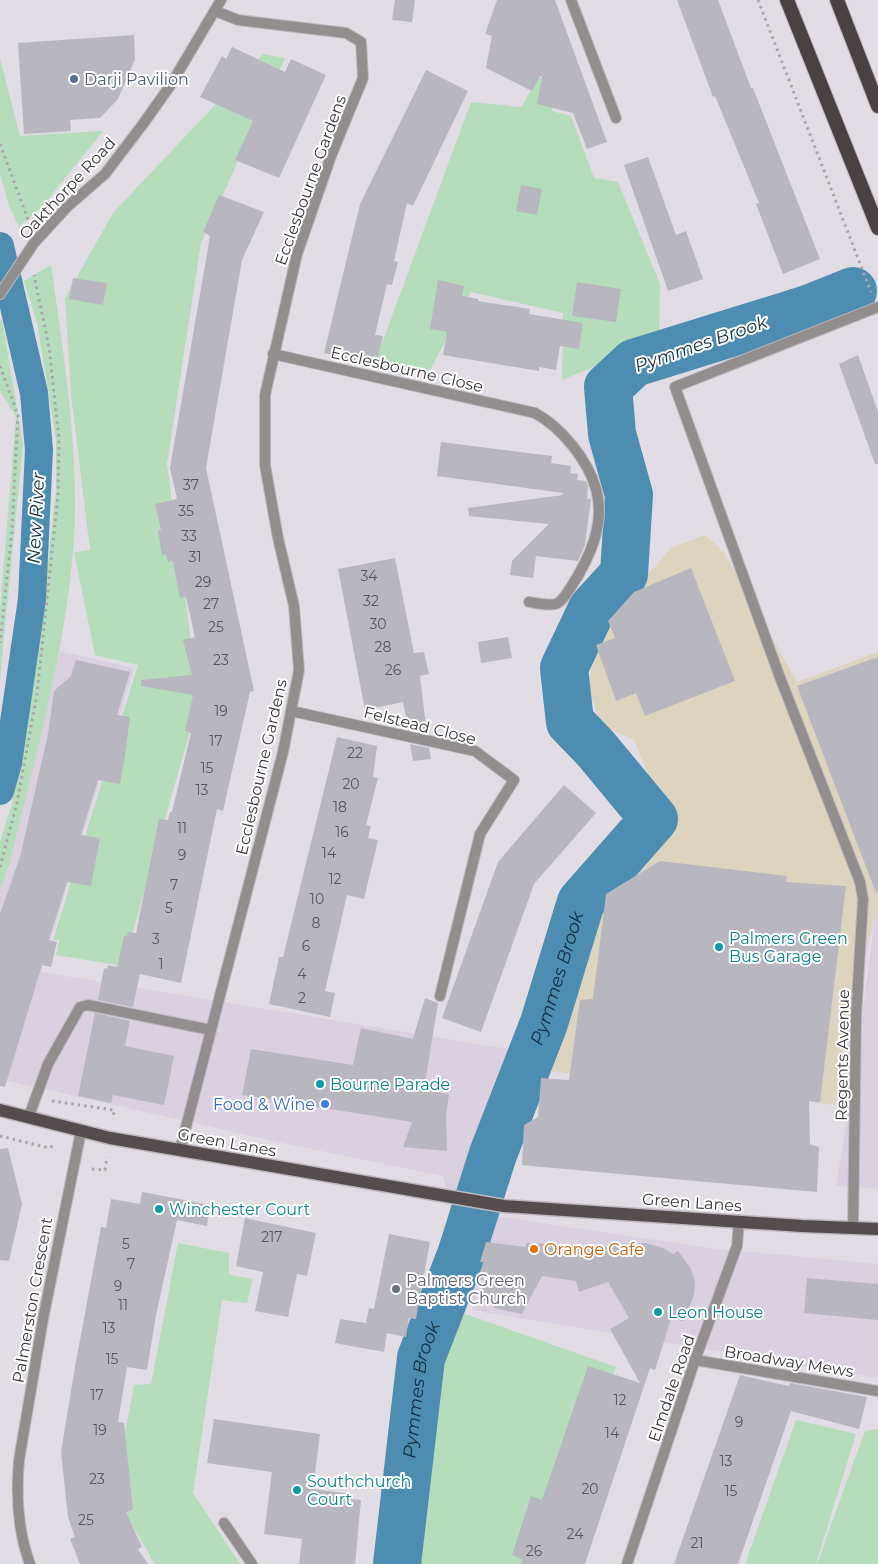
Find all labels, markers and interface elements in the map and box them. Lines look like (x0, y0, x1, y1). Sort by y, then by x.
place label: Darji Pavilion (84, 70, 189, 89)
marker: Darji Pavilion (68, 73, 80, 85)
street label: Ecclesbourne Gardens (271, 92, 350, 268)
street label: Oakthorpe Road (15, 133, 120, 243)
water label: Pymmes Brook (632, 311, 772, 377)
street label: Ecclesbourne Close (329, 343, 485, 396)
water label: New River (23, 471, 49, 564)
house number: 37 (183, 476, 199, 494)
house number: 35 (178, 502, 194, 520)
house number: 33 (181, 527, 197, 545)
house number: 31 (189, 548, 201, 566)
house number: 34 (360, 567, 378, 585)
house number: 29 (195, 573, 211, 591)
house number: 32 (363, 592, 379, 610)
house number: 27 (203, 595, 219, 613)
house number: 30 (369, 615, 387, 633)
house number: 25 (208, 618, 224, 636)
house number: 28 (375, 638, 392, 656)
house number: 23 (213, 651, 229, 669)
house number: 26 (385, 661, 402, 679)
street label: Ecclesbourne Gardens (232, 677, 291, 857)
house number: 19 (214, 702, 228, 720)
street label: Felstead Close (362, 702, 478, 749)
house number: 17 (209, 732, 223, 750)
house number: 22 (347, 744, 363, 762)
house number: 15 (201, 759, 214, 777)
house number: 20 (342, 775, 360, 793)
house number: 13 (196, 781, 209, 799)
house number: 18 (333, 798, 347, 816)
house number: 11 (177, 819, 187, 837)
house number: 16 (335, 823, 349, 841)
house number: 14 (322, 844, 337, 862)
house number: 9 (178, 846, 186, 864)
house number: 12 (328, 870, 342, 888)
house number: 7 (170, 876, 178, 894)
house number: 10 (310, 890, 324, 908)
house number: 5 (165, 899, 173, 917)
water label: Pymmes Brook (525, 907, 589, 1048)
house number: 8 (312, 914, 321, 932)
place label: Palmers Green Bus Garage (729, 929, 848, 966)
house number: 3 (152, 930, 160, 948)
house number: 6 (302, 937, 311, 955)
marker: Palmers Green Bus Garage (713, 941, 725, 953)
house number: 1 (158, 955, 164, 973)
house number: 4 (297, 965, 307, 983)
house number: 2 (298, 989, 306, 1007)
street label: Regents Avenue (832, 989, 853, 1121)
place label: Bourne Parade (330, 1075, 450, 1094)
marker: Bourne Parade (314, 1078, 326, 1090)
place label: Food & Wine (213, 1095, 315, 1114)
marker: Food & Wine (319, 1098, 331, 1110)
street label: Green Lanes (176, 1124, 278, 1161)
street label: Green Lanes (641, 1190, 743, 1215)
place label: Winchester Court (169, 1200, 311, 1219)
marker: Winchester Court (153, 1203, 165, 1215)
street label: Palmerston Crescent (9, 1215, 57, 1384)
house number: 217 (261, 1228, 283, 1246)
house number: 5 (122, 1235, 130, 1253)
place label: Orange Cafe (544, 1240, 644, 1259)
marker: Orange Cafe (528, 1243, 540, 1255)
house number: 7 (127, 1255, 135, 1273)
place label: Palmers Green Baptist Church (406, 1271, 526, 1308)
house number: 9 (114, 1277, 122, 1295)
marker: Palmers Green Baptist Church (390, 1283, 402, 1295)
house number: 11 (118, 1296, 128, 1314)
place label: Leon House (668, 1303, 763, 1322)
marker: Leon House (652, 1306, 664, 1318)
water label: Pymmes Brook (398, 1317, 446, 1460)
house number: 13 (103, 1319, 116, 1337)
street label: Elmdale Road (644, 1332, 699, 1444)
street label: Broadway Mews (723, 1342, 855, 1381)
house number: 15 (106, 1350, 119, 1368)
house number: 17 (90, 1386, 104, 1404)
house number: 12 (613, 1391, 627, 1409)
house number: 9 (735, 1413, 743, 1431)
house number: 19 (93, 1421, 107, 1439)
house number: 14 (605, 1424, 620, 1442)
house number: 13 (720, 1452, 733, 1470)
house number: 23 (89, 1470, 105, 1488)
place label: Southchurch Court (307, 1472, 411, 1509)
house number: 20 (581, 1480, 599, 1498)
house number: 15 (725, 1482, 738, 1500)
marker: Southchurch Court (291, 1484, 303, 1496)
house number: 25 (78, 1511, 94, 1529)
house number: 24 (567, 1525, 584, 1543)
house number: 21 (690, 1534, 704, 1552)
house number: 26 (526, 1542, 543, 1560)

